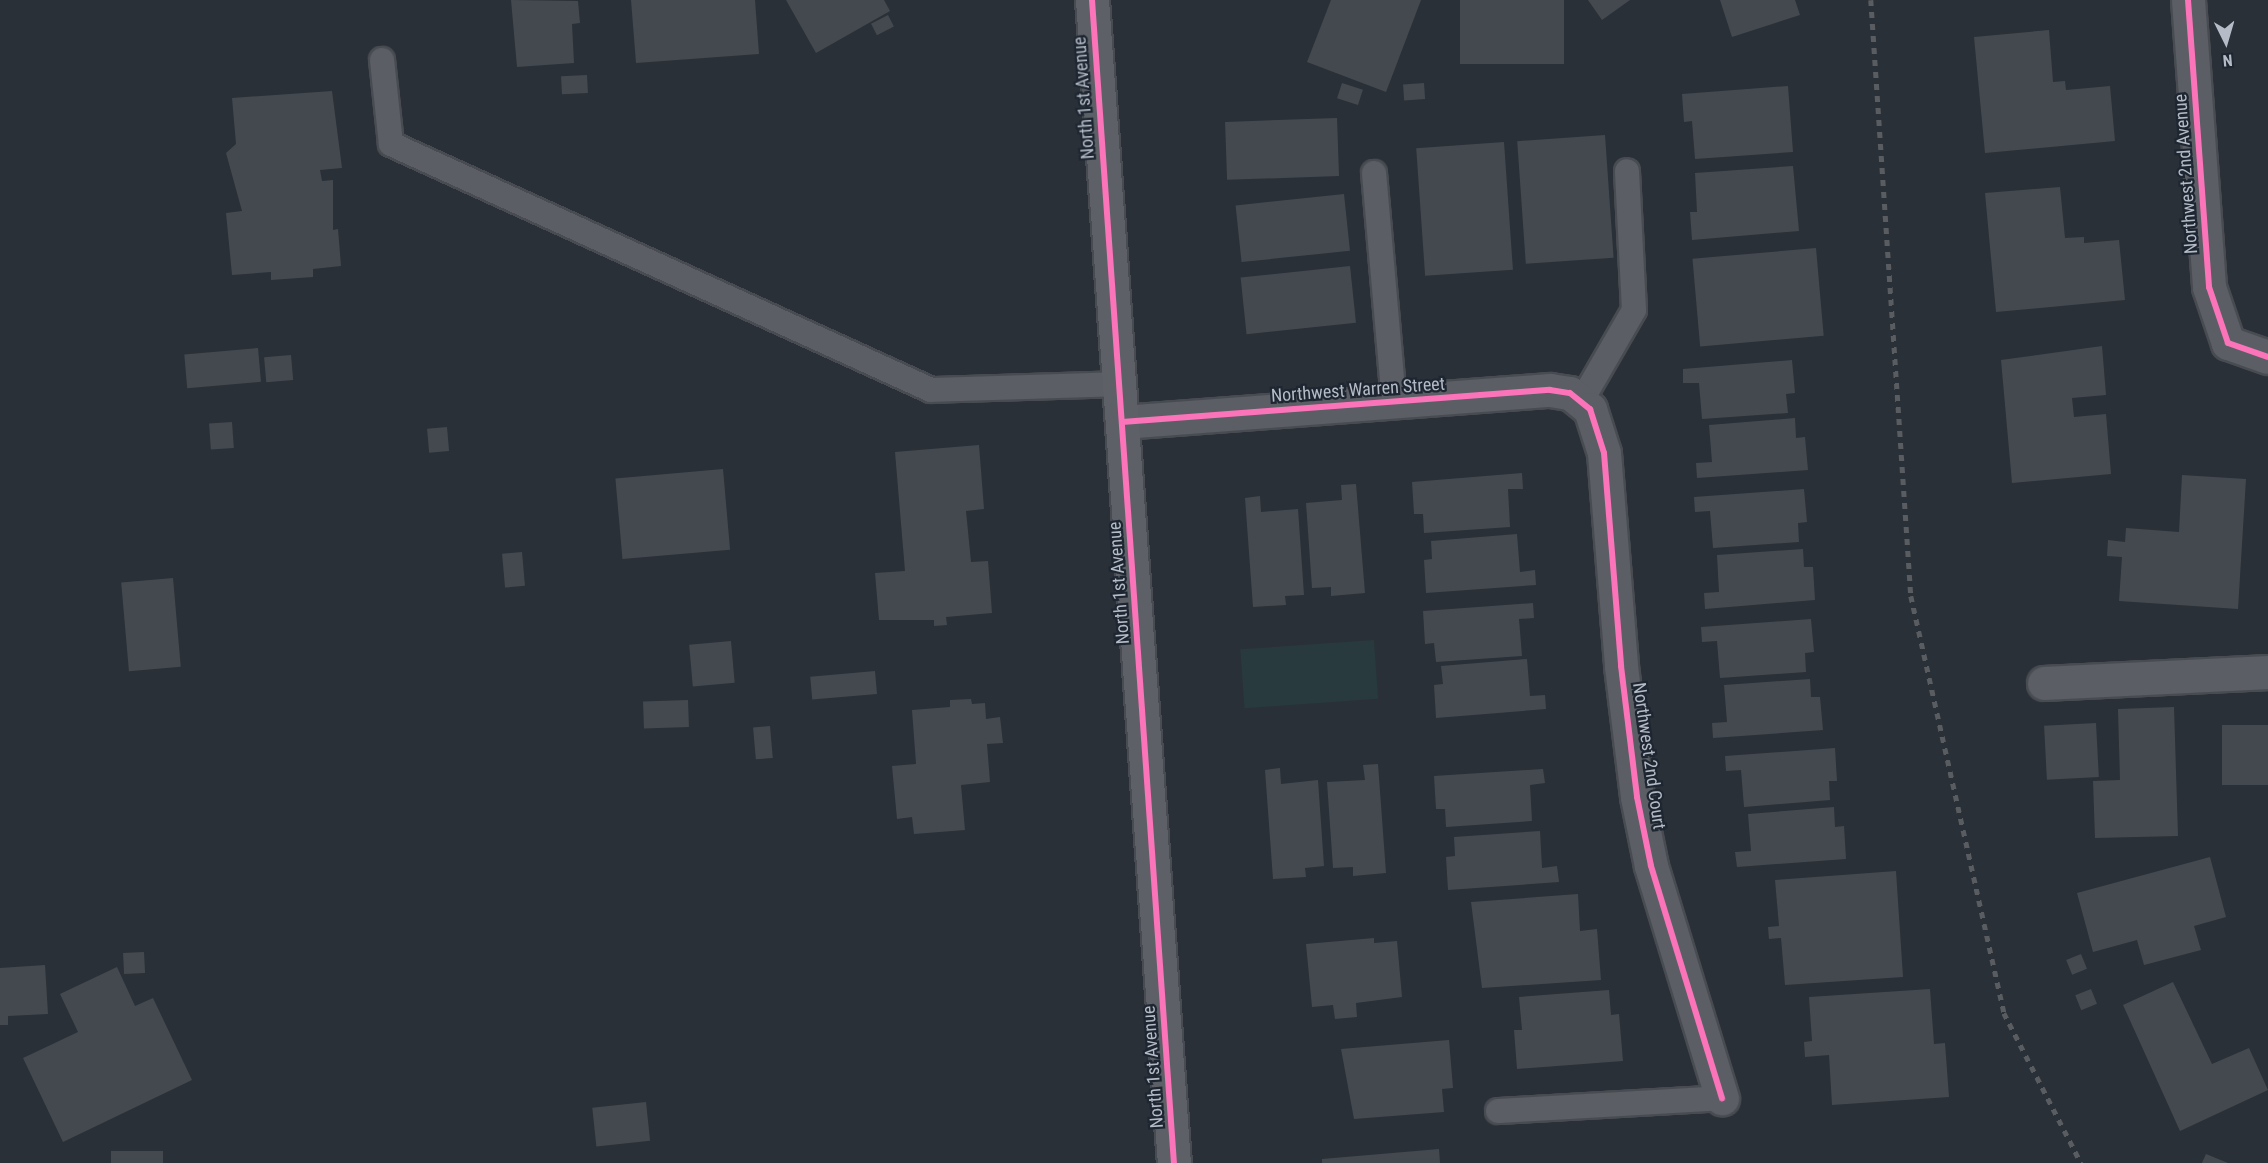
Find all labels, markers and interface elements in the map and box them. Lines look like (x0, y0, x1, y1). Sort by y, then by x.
north arrow (2196, 12, 2256, 72)
street label: North 1st Avenue (1069, 36, 1099, 160)
text: N (2222, 51, 2233, 70)
street label: Northwest 2nd Avenue (2170, 93, 2202, 255)
street label: Northwest Warren Street (1270, 373, 1446, 407)
street label: North 1st Avenue (1104, 521, 1134, 645)
street label: Northwest 2nd Court (1628, 681, 1670, 831)
street label: North 1st Avenue (1138, 1005, 1168, 1129)

